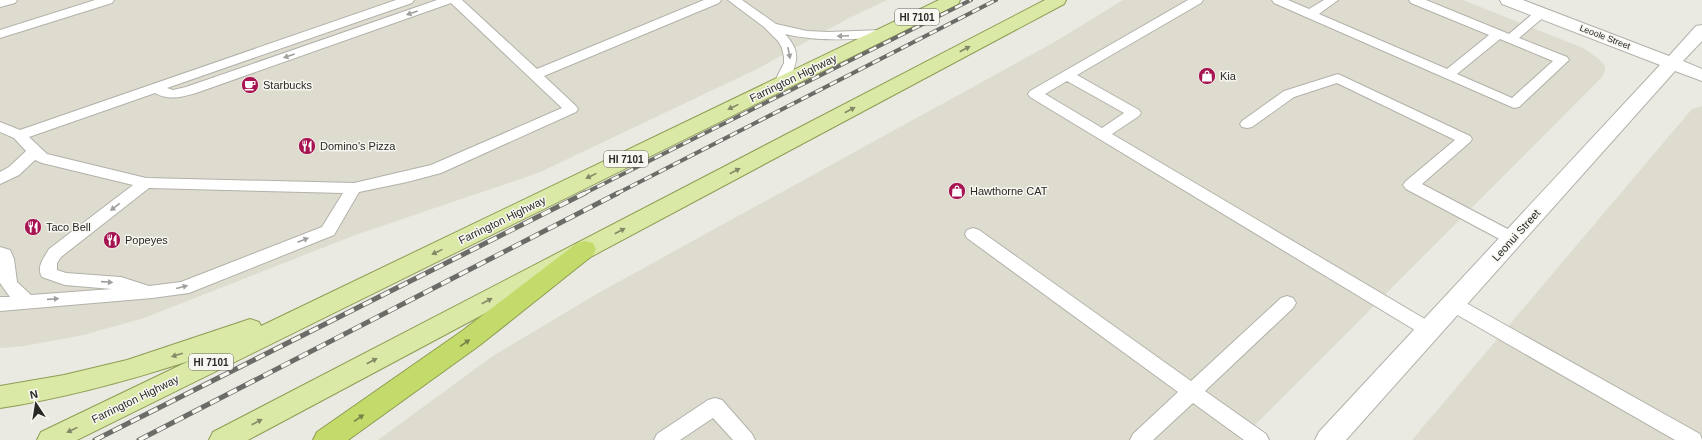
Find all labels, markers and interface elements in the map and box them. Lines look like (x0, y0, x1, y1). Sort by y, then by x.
road number: HI 7101 (895, 9, 939, 25)
one-way arrow (406, 10, 418, 16)
street label: Leoole Street (1578, 23, 1632, 51)
one-way arrow (836, 33, 849, 39)
one-way arrow (959, 46, 971, 53)
one-way arrow (786, 47, 792, 59)
street label: Farrington Highway (748, 51, 839, 104)
one-way arrow (283, 53, 295, 59)
shop icon: Kia (1197, 66, 1217, 86)
place label: Kia (1220, 70, 1237, 82)
cafe icon: Starbucks (240, 75, 260, 95)
place label: Starbucks (263, 79, 312, 91)
one-way arrow (728, 104, 739, 110)
one-way arrow (844, 107, 856, 113)
restaurant icon: Domino's Pizza (297, 136, 317, 156)
place label: Domino's Pizza (320, 140, 396, 152)
road number: HI 7101 (604, 151, 648, 167)
one-way arrow (729, 167, 741, 174)
one-way arrow (586, 173, 597, 179)
shop icon: Hawthorne CAT (947, 181, 967, 201)
place label: Hawthorne CAT (970, 185, 1048, 197)
street label: Farrington Highway (457, 193, 548, 246)
one-way arrow (110, 203, 121, 211)
street label: Leonui Street (1490, 207, 1542, 263)
restaurant icon: Taco Bell (23, 217, 43, 237)
place label: Taco Bell (46, 221, 91, 233)
one-way arrow (614, 228, 626, 234)
restaurant icon: Popeyes (102, 230, 122, 250)
place label: Popeyes (125, 234, 168, 246)
one-way arrow (298, 237, 310, 243)
one-way arrow (431, 248, 442, 255)
one-way arrow (101, 278, 113, 285)
one-way arrow (176, 284, 188, 290)
one-way arrow (47, 296, 59, 303)
one-way arrow (482, 298, 493, 304)
one-way arrow (460, 339, 471, 347)
one-way arrow (170, 352, 182, 358)
road number: HI 7101 (189, 354, 233, 370)
one-way arrow (367, 358, 378, 365)
street label: Farrington Highway (90, 372, 181, 425)
north arrow (16, 384, 56, 424)
text: N (29, 388, 39, 401)
one-way arrow (354, 414, 364, 422)
one-way arrow (252, 419, 263, 425)
one-way arrow (66, 427, 77, 433)

